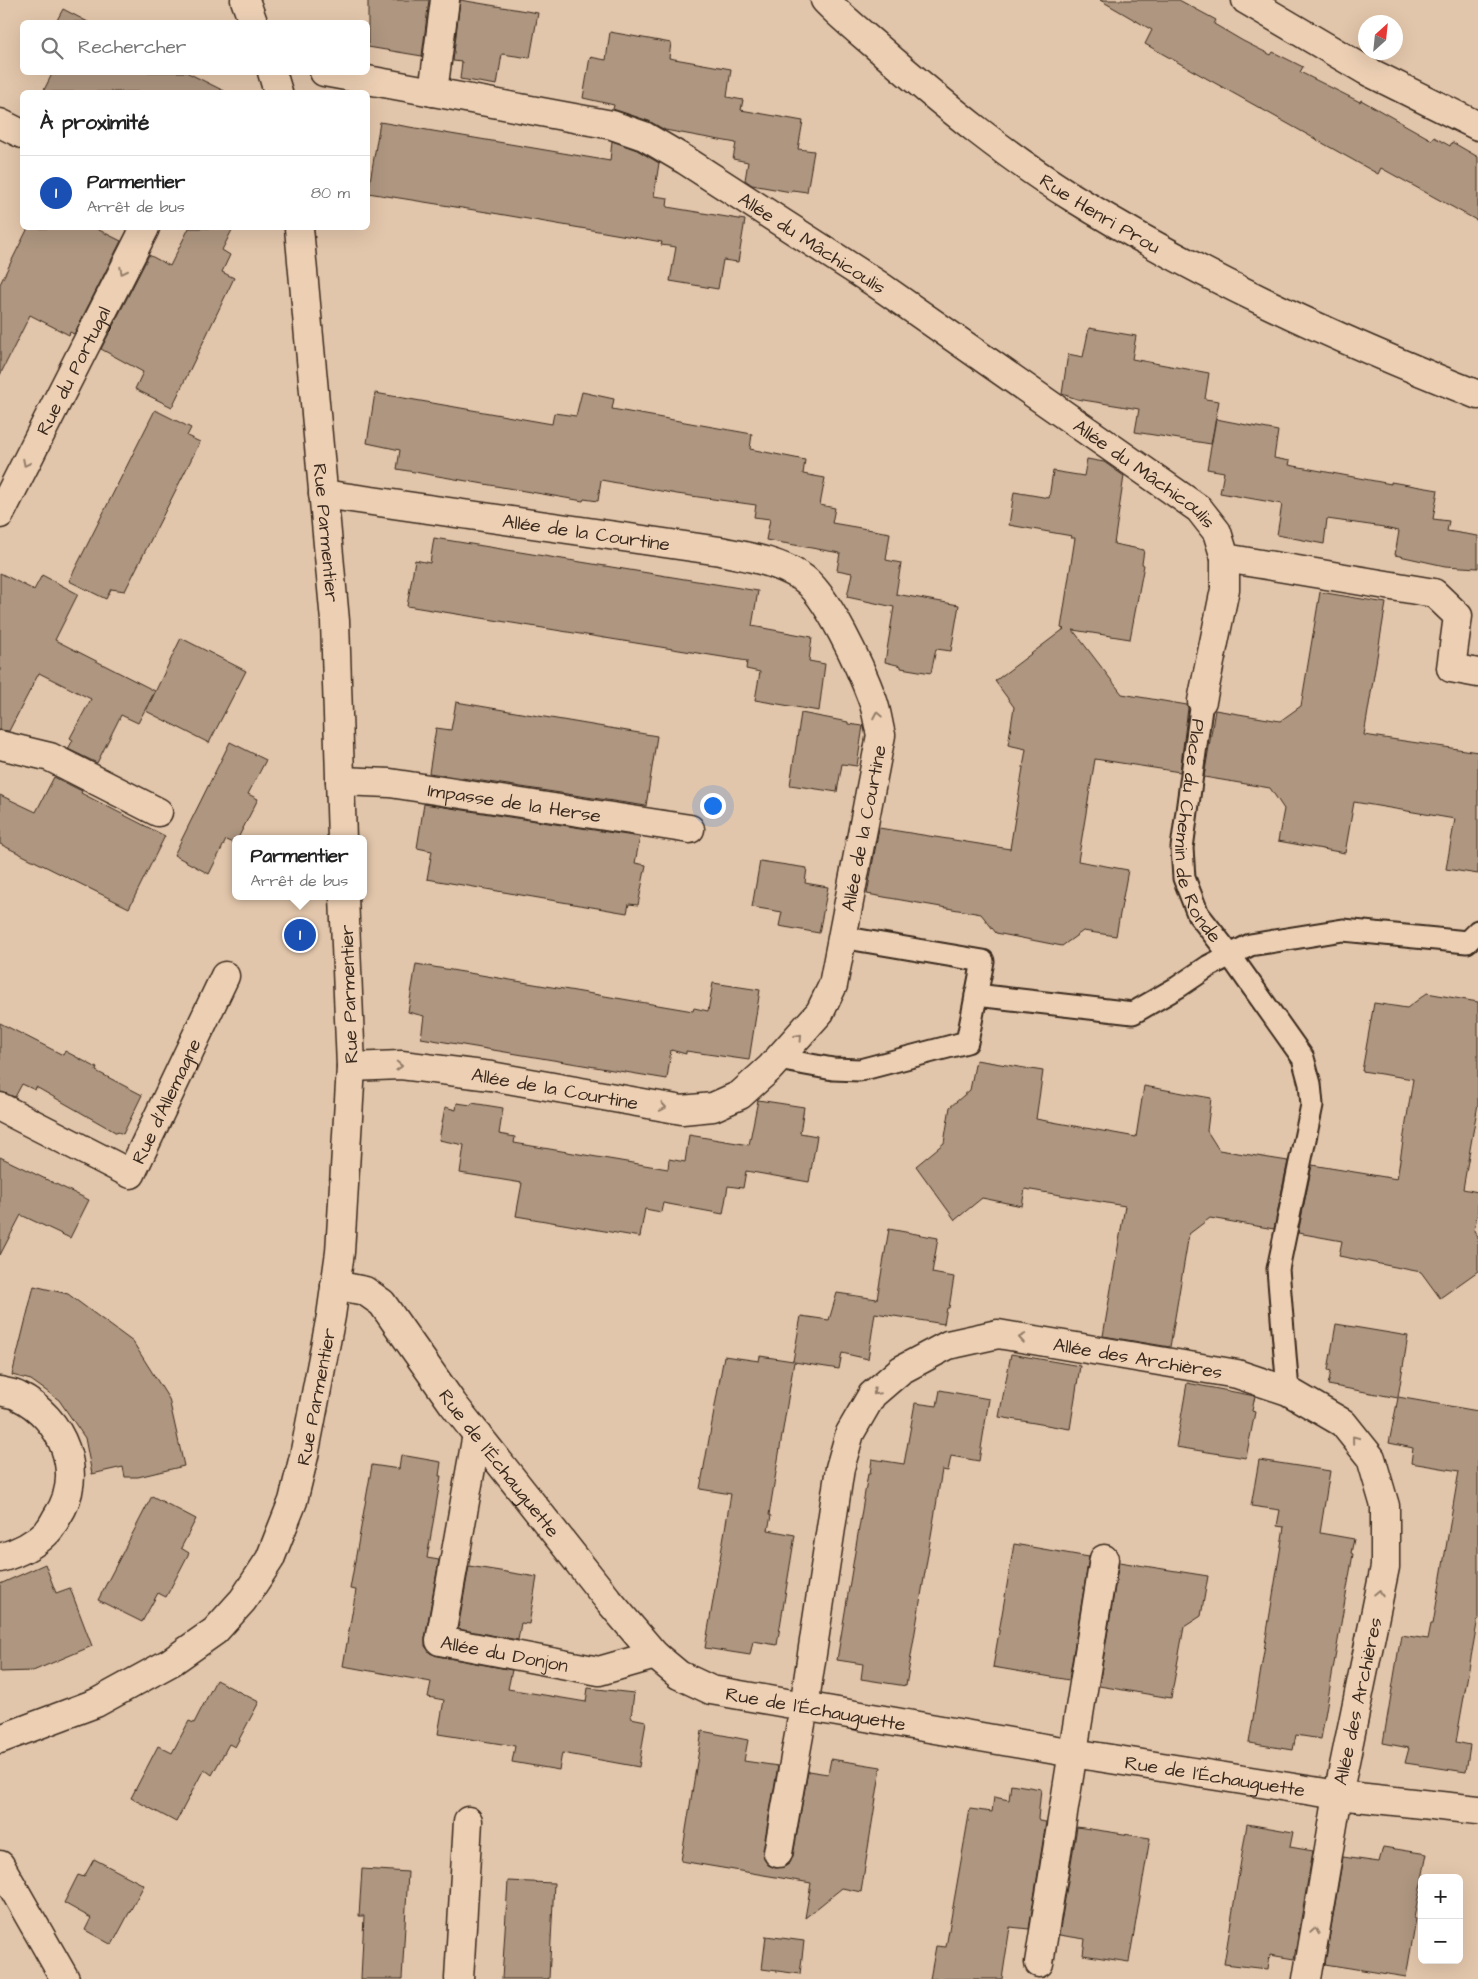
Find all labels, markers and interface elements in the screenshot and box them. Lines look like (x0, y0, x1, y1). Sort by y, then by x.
north arrow (1358, 15, 1403, 60)
search box (20, 20, 370, 75)
icon: search (38, 34, 66, 62)
text: Rechercher (78, 34, 186, 61)
text: À proximité (40, 108, 149, 137)
street label: Rue Henri Prou (1034, 168, 1165, 261)
text: Parmentier (87, 169, 185, 196)
text: 1 (55, 182, 57, 204)
text: 80 m (311, 182, 350, 204)
street label: Allée du Mâchicoulis (733, 186, 891, 301)
text: Arrêt de bus (87, 196, 185, 218)
one-way arrow (119, 266, 129, 275)
street label: Rue du Portugal (30, 302, 118, 440)
street label: Allée du Mâchicoulis (1067, 413, 1221, 535)
one-way arrow (22, 457, 32, 466)
street label: Rue Parmentier (306, 462, 345, 604)
street label: Allée de la Courtine (501, 508, 672, 559)
one-way arrow (872, 711, 882, 720)
street label: Place du Chemin de Ronde (1167, 717, 1227, 949)
street label: Allée de la Courtine (835, 743, 894, 914)
street label: Impasse de la Herse (426, 777, 603, 830)
your location (700, 793, 726, 819)
popup (232, 835, 367, 900)
text: Parmentier (250, 843, 349, 870)
text: Arrêt de bus (250, 870, 348, 892)
pin: 1 (284, 916, 316, 954)
street label: Rue Parmentier (334, 923, 365, 1064)
one-way arrow (793, 1033, 802, 1042)
street label: Rue d'Allemagne (126, 1034, 208, 1169)
one-way arrow (396, 1060, 404, 1071)
street label: Allée de la Courtine (469, 1062, 640, 1117)
one-way arrow (659, 1101, 668, 1111)
street label: Rue Parmentier (290, 1325, 343, 1468)
street label: Allée des Archières (1051, 1331, 1224, 1386)
one-way arrow (1018, 1333, 1027, 1343)
street label: Rue de l'Échauguette (432, 1384, 566, 1544)
one-way arrow (873, 1386, 882, 1395)
one-way arrow (1353, 1436, 1361, 1445)
one-way arrow (1374, 1589, 1384, 1598)
street label: Allée des Archières (1327, 1615, 1389, 1788)
street label: Allée du Donjon (438, 1629, 570, 1680)
street label: Rue de l'Échauguette (723, 1681, 908, 1739)
street label: Rue de l'Échauguette (1123, 1749, 1307, 1805)
map controls (1418, 1874, 1463, 1964)
button: + (1418, 1874, 1463, 1919)
button: − (1418, 1919, 1463, 1964)
one-way arrow (1310, 1927, 1320, 1935)

